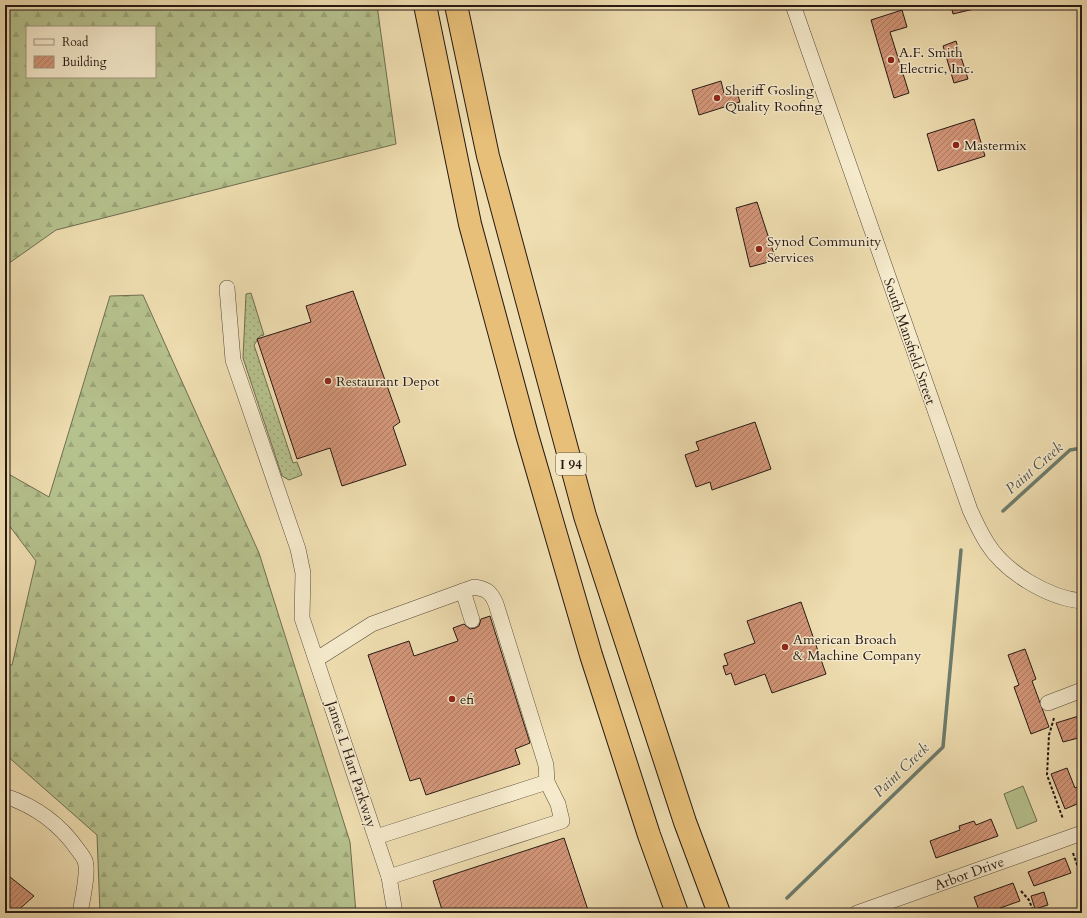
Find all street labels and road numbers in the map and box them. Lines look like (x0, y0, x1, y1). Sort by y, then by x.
street label: South Mansfield Street (879, 275, 940, 408)
road number: I 94 (556, 453, 586, 475)
street label: James L Hart Parkway (321, 696, 381, 831)
street label: Arbor Drive (932, 852, 1007, 895)

